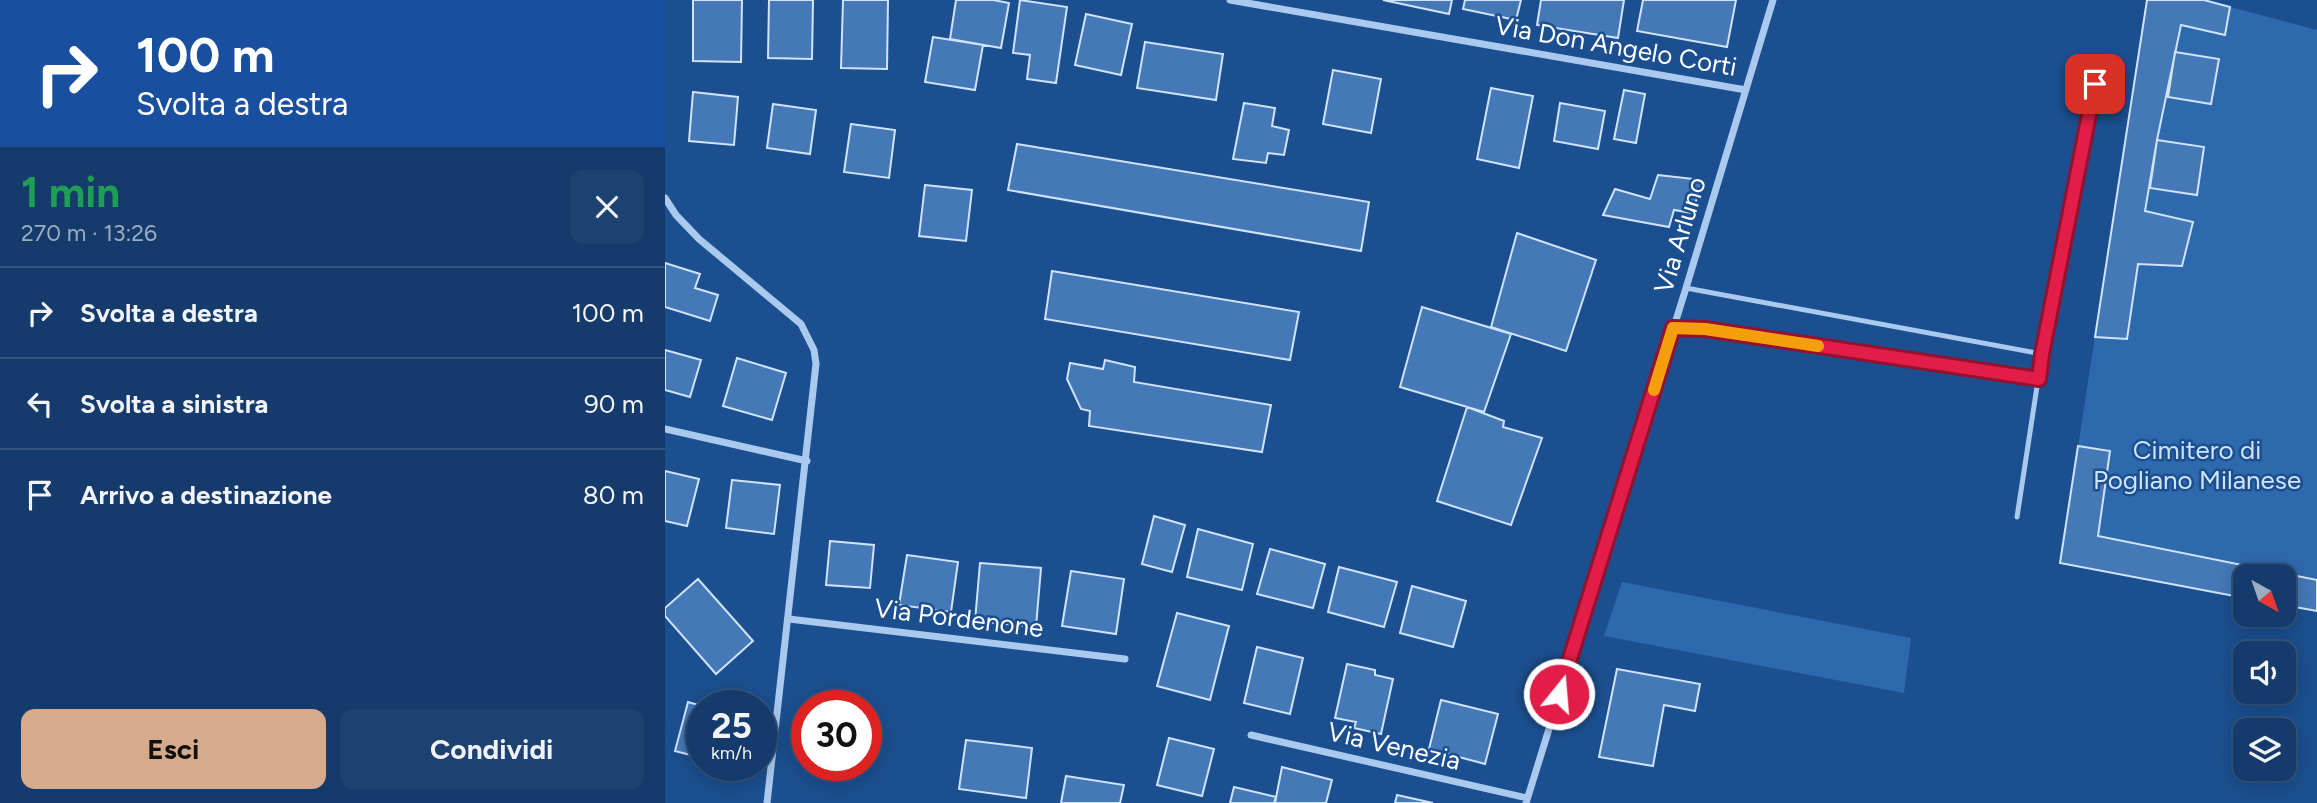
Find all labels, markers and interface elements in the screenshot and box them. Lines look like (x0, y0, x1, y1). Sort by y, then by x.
street label: Via Don Angelo Corti (1493, 9, 1739, 83)
text: 100 m (136, 25, 275, 84)
icon: right (21, 28, 112, 119)
pin (2065, 54, 2125, 114)
icon: arrive (2076, 65, 2114, 103)
text: Svolta a destra (136, 85, 348, 123)
text: 1 min (21, 167, 120, 218)
button: close (570, 170, 644, 244)
street label: Via Arluno (1647, 173, 1713, 297)
text: 270 m · 13:26 (21, 219, 157, 247)
icon: right (21, 294, 59, 332)
text: Svolta a destra (80, 297, 258, 329)
text: 100 m (571, 297, 644, 329)
icon: left (21, 385, 59, 423)
text: Svolta a sinistra (80, 388, 268, 420)
text: 90 m (584, 388, 644, 420)
park label: Cimitero di Pogliano Milanese (2093, 434, 2301, 496)
icon: arrive (21, 476, 59, 514)
text: Arrivo a destinazione (80, 479, 332, 511)
text: 80 m (583, 479, 644, 511)
north arrow (2233, 564, 2296, 626)
map controls (2233, 564, 2296, 781)
street label: Via Pordenone (873, 592, 1045, 644)
button: sound (2233, 641, 2296, 704)
position arrow (1522, 657, 1596, 731)
speed limit sign: 30 (791, 690, 882, 781)
text: 25 (711, 705, 752, 747)
button: Esci (21, 709, 326, 789)
button: Condividi (340, 709, 644, 789)
street label: Via Venezia (1324, 715, 1464, 777)
button: layers (2233, 718, 2296, 781)
text: km/h (711, 742, 752, 764)

